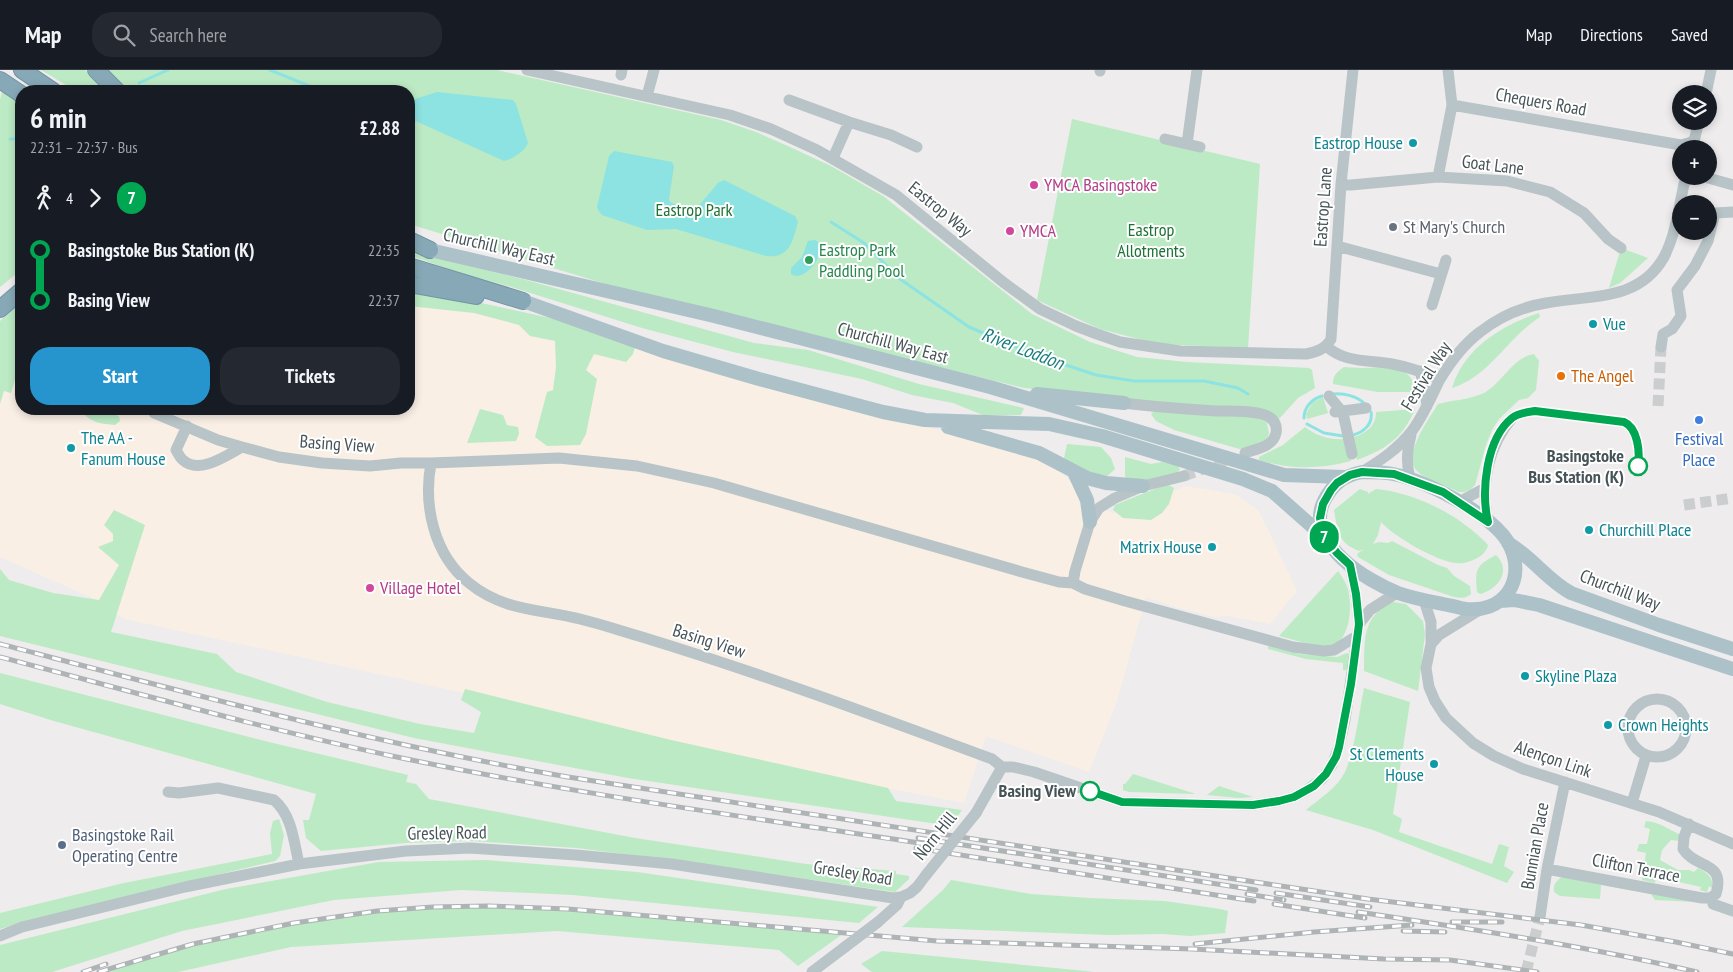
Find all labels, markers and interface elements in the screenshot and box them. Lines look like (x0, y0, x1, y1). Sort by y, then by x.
search box (92, 12, 442, 57)
text: Map (25, 19, 62, 50)
icon: search (110, 21, 138, 49)
text: Search here (150, 23, 227, 47)
text: Map (1526, 23, 1552, 46)
text: Directions (1580, 23, 1643, 46)
text: Saved (1671, 23, 1708, 46)
street label: Chequers Road (1494, 82, 1588, 121)
map controls (1672, 85, 1717, 240)
button: layers (1672, 85, 1717, 130)
text: 6 min (30, 99, 87, 136)
text: £2.88 (360, 116, 400, 140)
place label: Eastrop House (1314, 131, 1403, 154)
text: 22:31 – 22:37 · Bus (30, 137, 138, 157)
marker: Eastrop House (1407, 137, 1419, 149)
button: + (1672, 140, 1717, 185)
street label: Goat Lane (1461, 149, 1525, 180)
street label: Eastrop Lane (1308, 166, 1337, 248)
place label: YMCA Basingstoke (1044, 173, 1157, 196)
street label: Eastrop Way (904, 176, 977, 241)
marker: YMCA Basingstoke (1028, 179, 1040, 191)
icon: walk (30, 184, 58, 212)
icon: forward (81, 184, 109, 212)
text: 7 (127, 186, 136, 209)
text: 4 (66, 188, 73, 208)
button: − (1672, 195, 1717, 240)
park label: Eastrop Park (655, 198, 733, 221)
place label: St Mary's Church (1403, 215, 1505, 238)
park label: Eastrop Allotments (1117, 218, 1185, 262)
place label: YMCA (1020, 219, 1056, 242)
marker: St Mary's Church (1387, 221, 1399, 233)
street label: Churchill Way East (441, 223, 557, 271)
marker: YMCA (1004, 225, 1016, 237)
text: Basingstoke Bus Station (K) (68, 238, 255, 262)
place label: Eastrop Park Paddling Pool (819, 238, 905, 282)
text: 22:35 (368, 240, 400, 260)
marker: Eastrop Park Paddling Pool (803, 254, 815, 266)
text: Basing View (68, 288, 150, 312)
text: 22:37 (368, 290, 400, 310)
place label: Vue (1602, 312, 1626, 335)
street label: Churchill Way East (835, 317, 951, 368)
marker: Vue (1587, 318, 1599, 330)
water label: River Loddon (979, 321, 1069, 375)
street label: Festival Way (1395, 337, 1456, 415)
button: Start (30, 347, 210, 405)
button: Tickets (220, 347, 400, 405)
place label: The Angel (1571, 364, 1634, 387)
marker: The Angel (1555, 370, 1567, 382)
marker: Festival Place (1693, 414, 1705, 426)
place label: The AA - Fanum House (81, 426, 166, 470)
place label: Festival Place (1675, 427, 1724, 471)
street label: Basing View (299, 429, 376, 458)
marker: The AA - Fanum House (65, 442, 77, 454)
place label: Basingstoke Bus Station (K) (1528, 444, 1624, 488)
marker: Basingstoke Bus Station (K) (1628, 456, 1648, 476)
place label: Churchill Place (1599, 518, 1691, 541)
line badge: 7 (1308, 521, 1340, 553)
marker: Churchill Place (1583, 524, 1595, 536)
text: 7 (1320, 525, 1328, 548)
place label: Matrix House (1120, 535, 1202, 558)
marker: Matrix House (1206, 541, 1218, 553)
street label: Churchill Way (1577, 564, 1664, 615)
place label: Village Hotel (379, 576, 462, 599)
marker: Village Hotel (364, 582, 376, 594)
street label: Basing View (670, 618, 749, 663)
place label: Skyline Plaza (1535, 664, 1617, 687)
marker: Skyline Plaza (1519, 670, 1531, 682)
place label: Crown Heights (1618, 713, 1709, 736)
marker: Crown Heights (1602, 719, 1614, 731)
street label: Alençon Link (1512, 735, 1595, 782)
place label: St Clements House (1350, 742, 1424, 786)
marker: St Clements House (1428, 758, 1440, 770)
place label: Basing View (999, 779, 1076, 802)
marker: Basing View (1080, 781, 1100, 801)
street label: Bunnian Place (1516, 801, 1553, 891)
street label: Norn Hill (908, 806, 962, 865)
street label: Gresley Road (407, 820, 487, 845)
place label: Basingstoke Rail Operating Centre (72, 823, 178, 867)
marker: Basingstoke Rail Operating Centre (56, 839, 68, 851)
street label: Clifton Terrace (1590, 848, 1682, 887)
street label: Gresley Road (812, 855, 894, 890)

